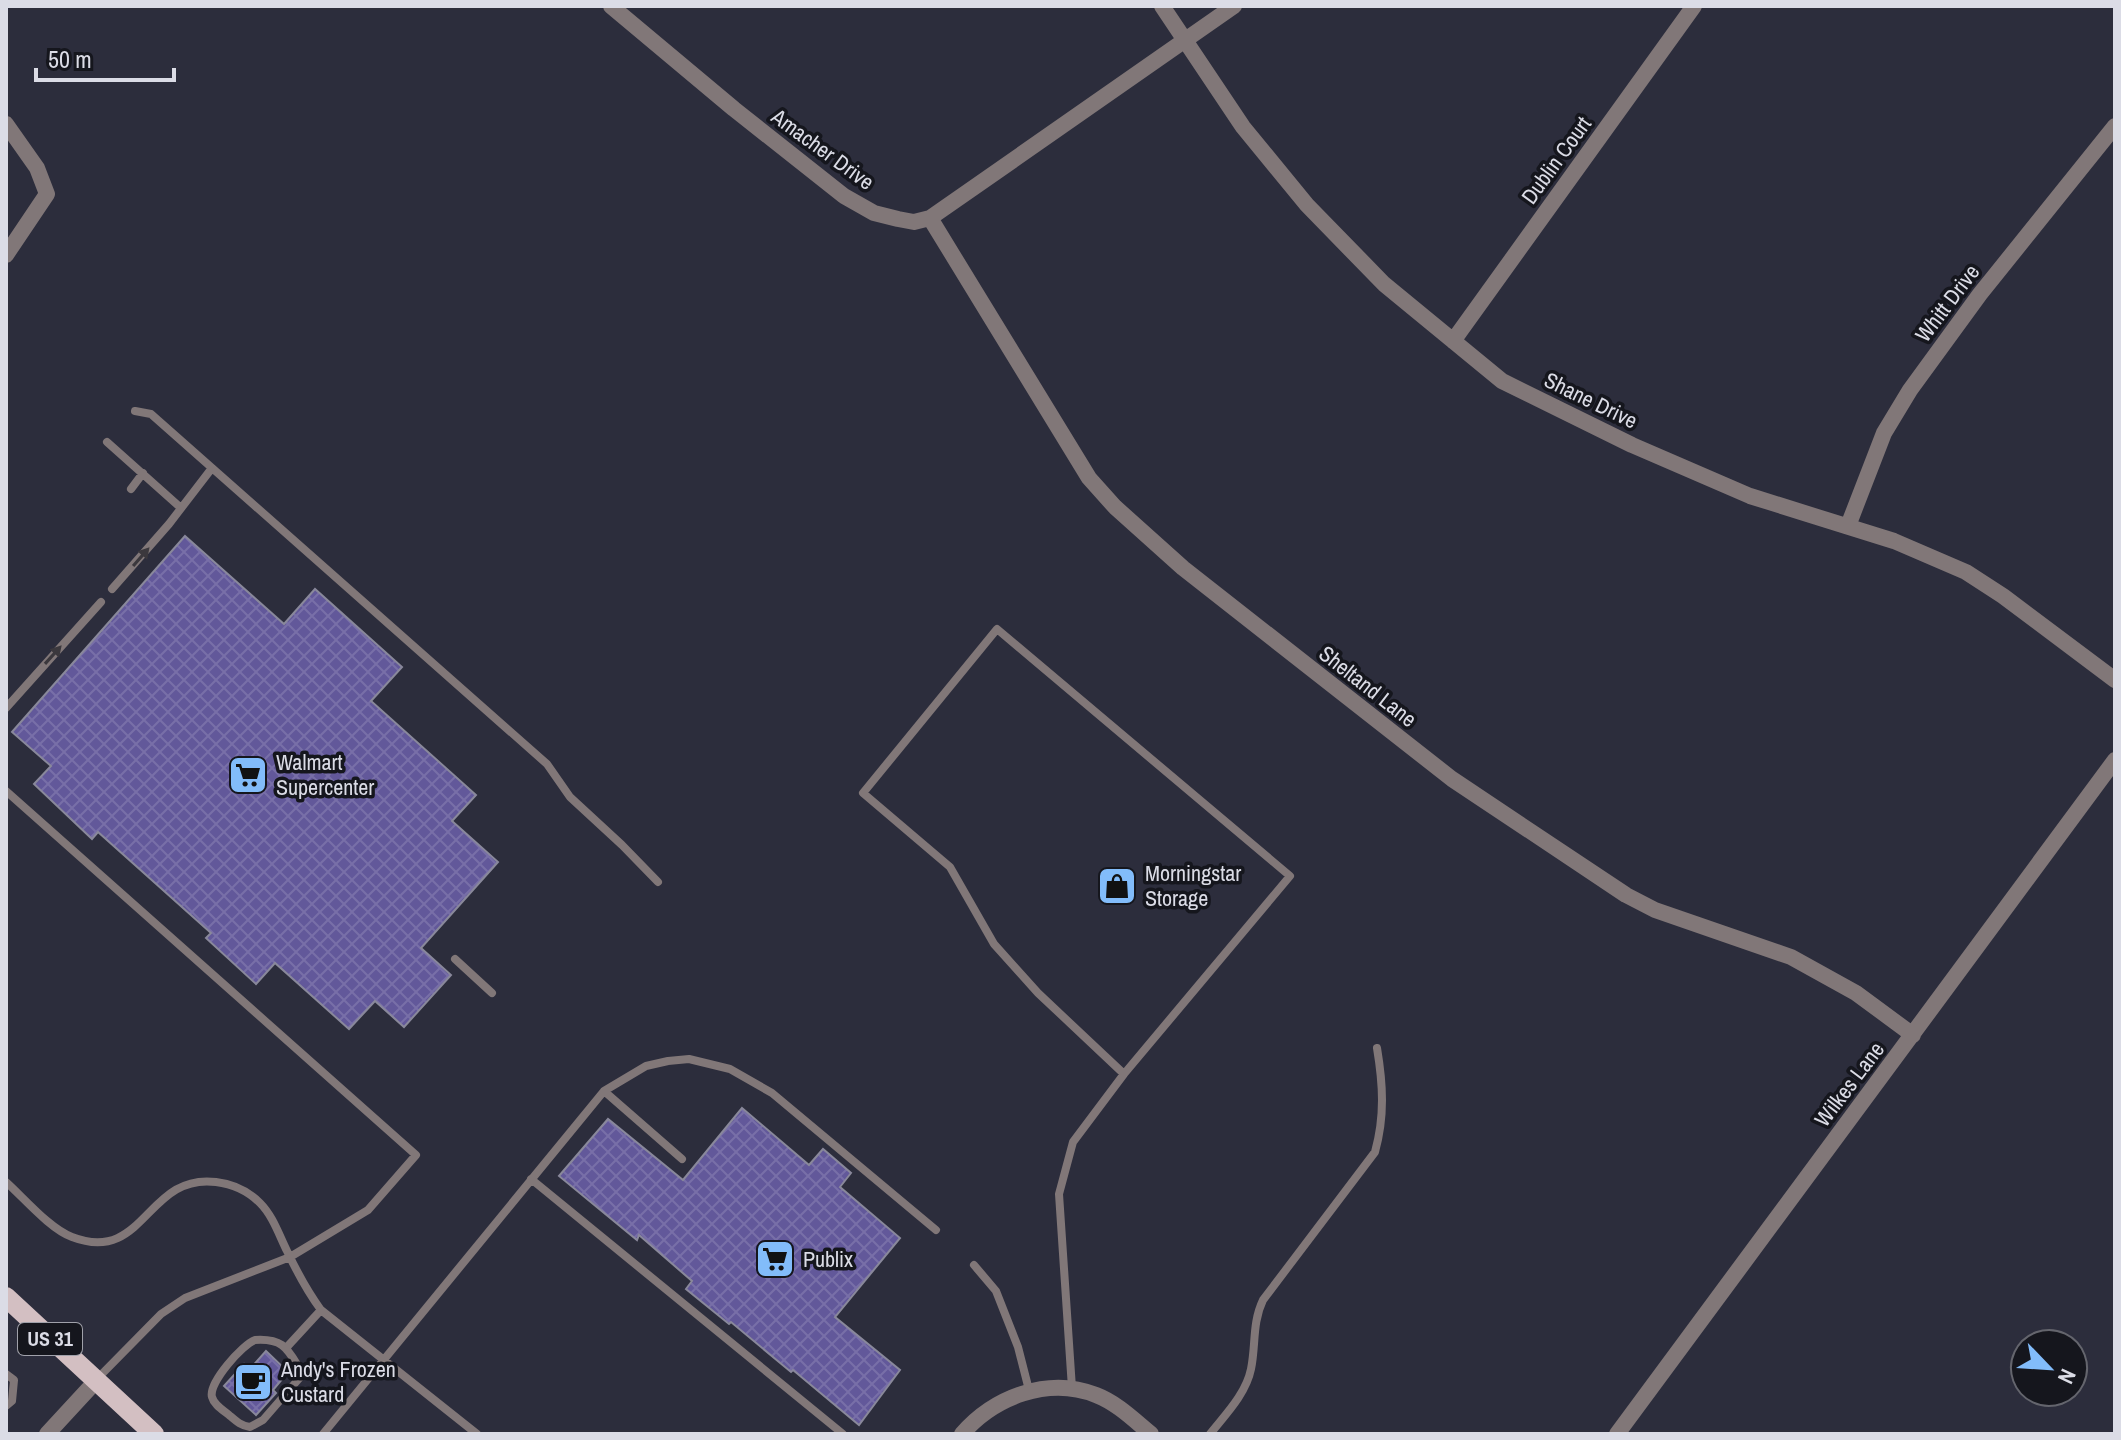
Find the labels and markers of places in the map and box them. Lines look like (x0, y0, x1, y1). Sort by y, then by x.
place label: Walmart Supercenter (276, 747, 374, 802)
supermarket icon: Walmart Supercenter (227, 754, 269, 796)
place label: Morningstar Storage (1145, 858, 1241, 913)
shop icon: Morningstar Storage (1096, 865, 1138, 907)
supermarket icon: Publix (754, 1238, 796, 1280)
place label: Publix (803, 1244, 853, 1274)
place label: Andy's Frozen Custard (280, 1354, 396, 1409)
cafe icon: Andy's Frozen Custard (232, 1361, 274, 1403)

